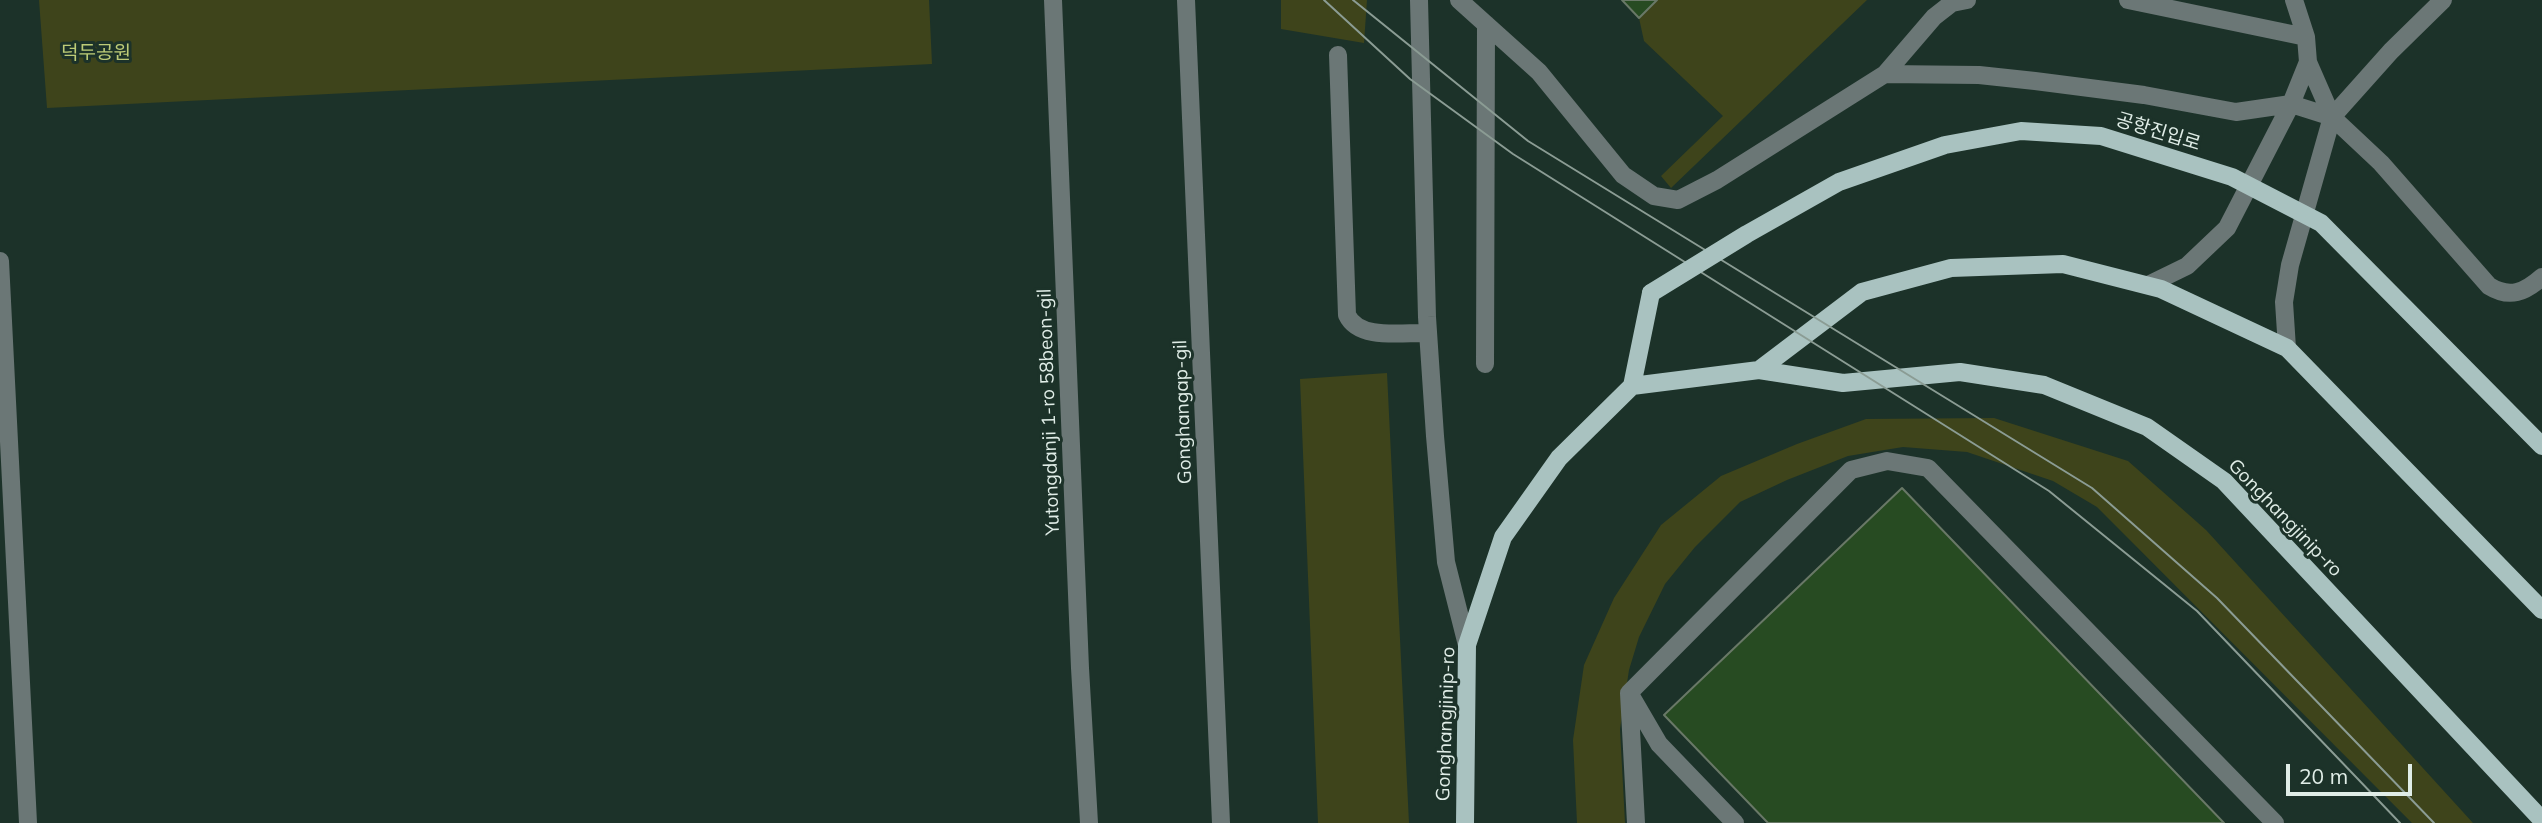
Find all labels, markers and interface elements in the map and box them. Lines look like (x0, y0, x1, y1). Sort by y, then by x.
park label: 덕두공원 (61, 42, 131, 64)
street label: 공항진입로 (2113, 108, 2203, 156)
street label: Yutongdanji 1-ro 58beon-gil (1033, 288, 1065, 536)
street label: Gonghangap-gil (1169, 339, 1197, 485)
street label: Gonghangjinip-ro (2223, 454, 2347, 582)
street label: Gonghangjinip-ro (1432, 646, 1460, 802)
scale bar (2290, 750, 2416, 794)
text: 20 m (2299, 763, 2348, 789)

